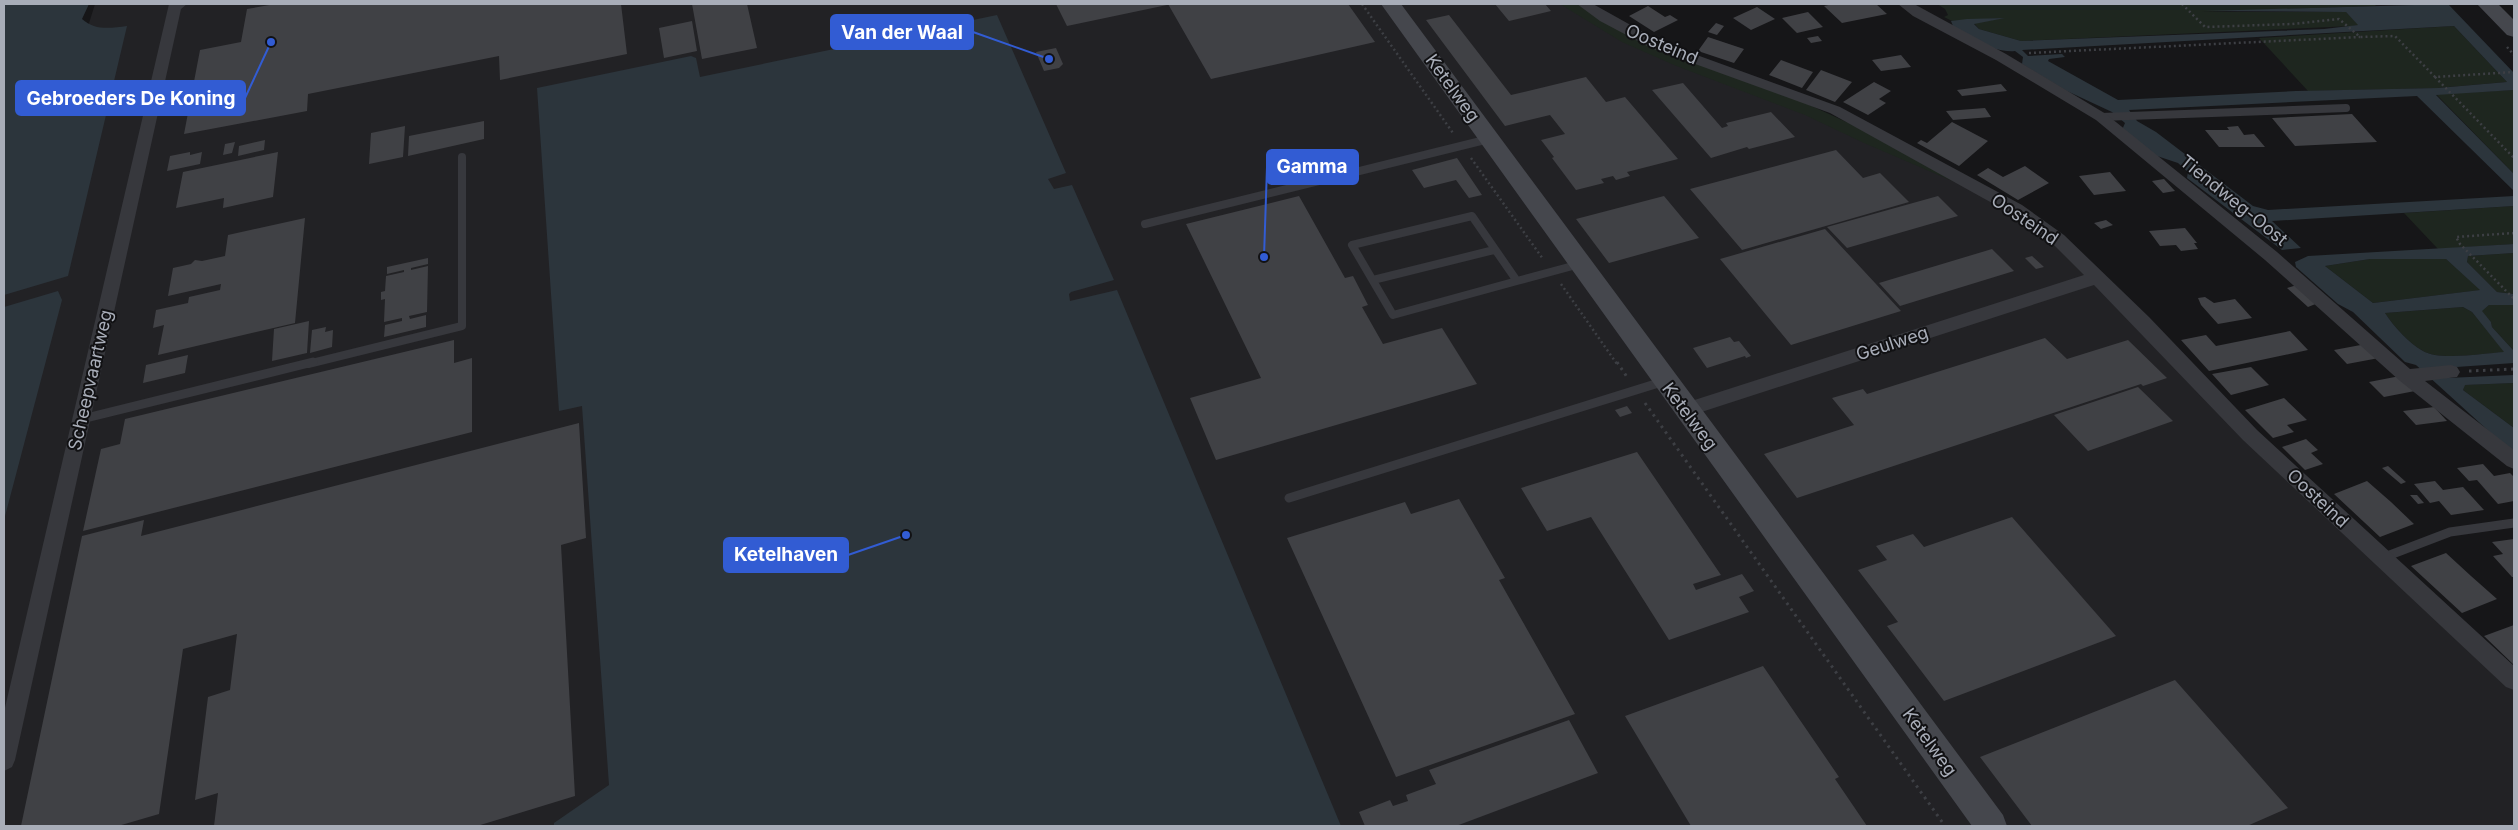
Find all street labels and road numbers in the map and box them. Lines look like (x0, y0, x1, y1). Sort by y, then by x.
street label: Oosteind (1623, 19, 1701, 69)
street label: Ketelweg (1421, 50, 1485, 126)
street label: Tiendweg-Oost (2176, 150, 2292, 250)
street label: Oosteind (1988, 189, 2062, 249)
street label: Scheepvaartweg (64, 308, 116, 452)
street label: Geulweg (1853, 321, 1931, 365)
street label: Ketelweg (1658, 378, 1722, 454)
street label: Oosteind (2283, 464, 2353, 532)
street label: Ketelweg (1898, 704, 1962, 780)

